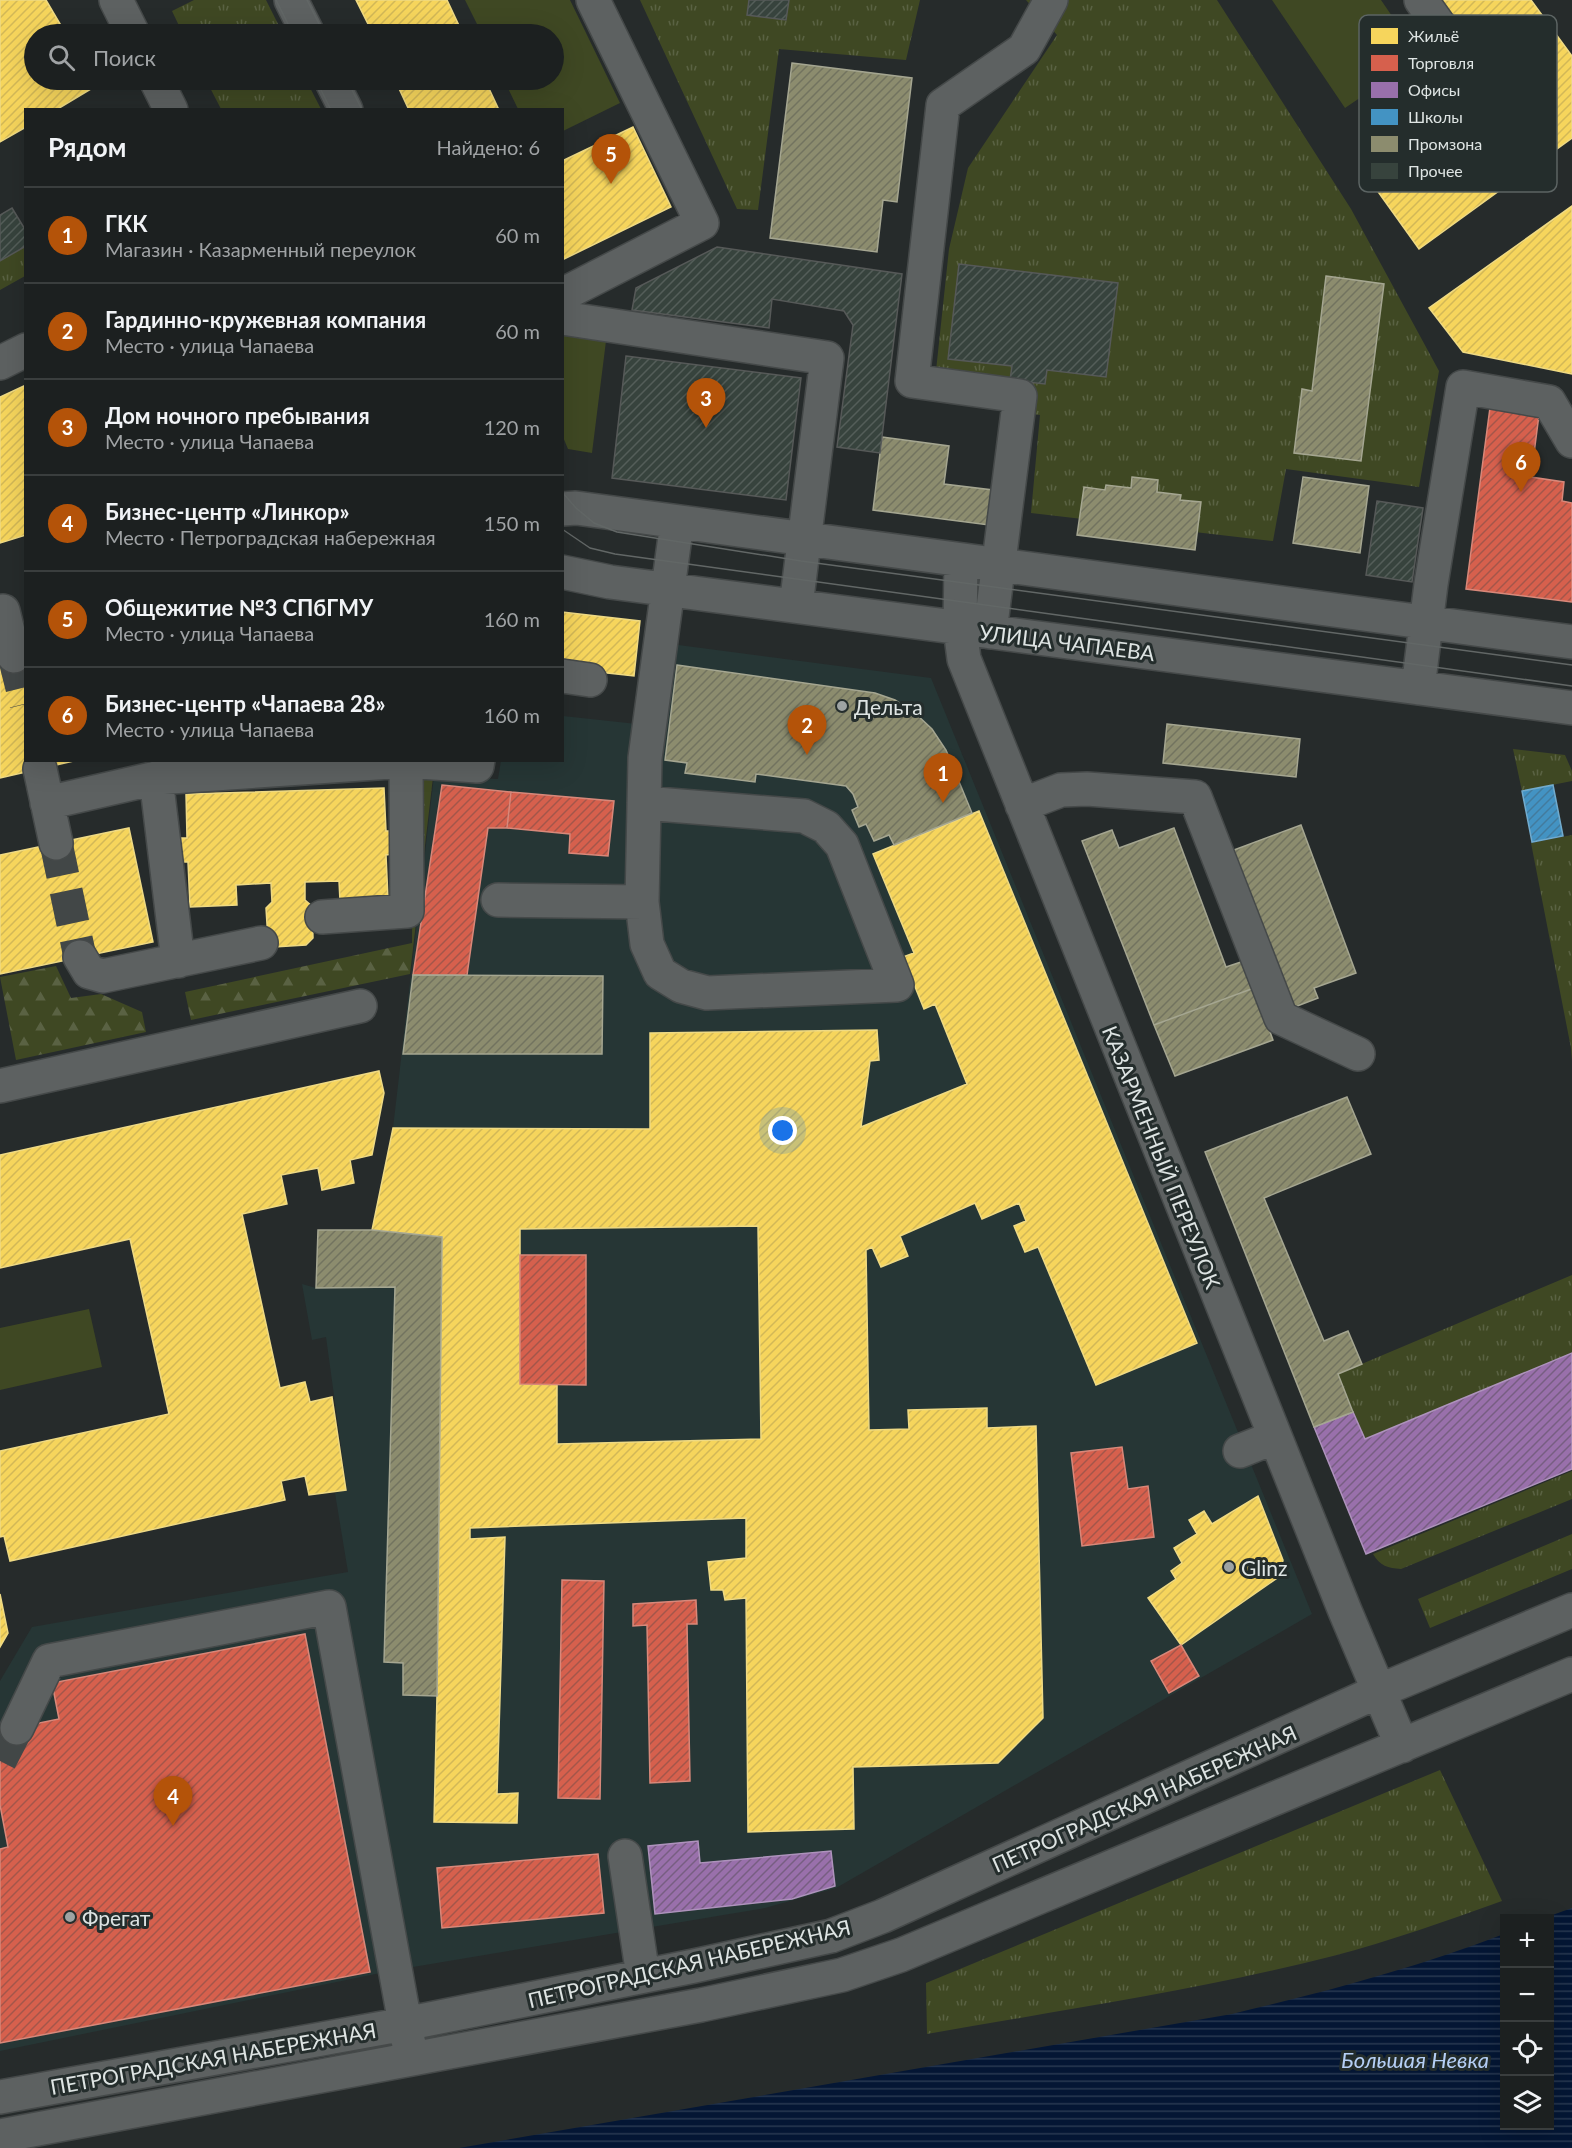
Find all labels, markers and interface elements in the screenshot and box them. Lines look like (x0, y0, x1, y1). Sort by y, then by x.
legend (1359, 15, 1557, 192)
search box (24, 24, 564, 90)
text: Жильё (1408, 26, 1459, 45)
icon: search (45, 41, 78, 74)
text: Поиск (93, 44, 156, 71)
text: Торговля (1408, 53, 1474, 72)
text: Офисы (1408, 80, 1460, 99)
text: Школы (1408, 107, 1463, 126)
text: Рядом (48, 131, 126, 163)
pin: 5 (592, 134, 630, 184)
text: Промзона (1408, 134, 1482, 153)
text: Найдено: 6 (437, 135, 540, 159)
text: Прочее (1408, 161, 1463, 180)
text: ГКК (105, 210, 148, 237)
text: 1 (62, 223, 73, 247)
text: 60 m (495, 223, 540, 247)
text: Магазин · Казарменный переулок (105, 237, 416, 261)
text: Гардинно-кружевная компания (105, 306, 426, 333)
text: 2 (62, 319, 73, 343)
text: 60 m (495, 319, 540, 343)
text: Место · улица Чапаева (105, 333, 314, 357)
pin: 3 (686, 378, 726, 428)
text: Дом ночного пребывания (105, 402, 370, 429)
text: 3 (62, 415, 73, 439)
text: 120 m (484, 415, 540, 439)
text: Место · улица Чапаева (105, 429, 314, 453)
pin: 6 (1502, 442, 1540, 492)
text: Бизнес-центр «Линкор» (105, 498, 349, 525)
text: 4 (62, 511, 73, 535)
text: 150 m (484, 511, 540, 535)
text: Место · Петроградская набережная (105, 525, 436, 549)
text: Общежитие №3 СПбГМУ (105, 594, 373, 621)
text: 5 (62, 607, 73, 631)
text: 160 m (484, 607, 540, 631)
street label: УЛИЦА ЧАПАЕВА (978, 619, 1157, 665)
text: Место · улица Чапаева (105, 621, 314, 645)
text: Бизнес-центр «Чапаева 28» (105, 690, 386, 717)
place label: Дельта (854, 694, 923, 719)
marker: Дельта (835, 699, 849, 713)
text: 6 (62, 703, 73, 727)
text: 160 m (484, 703, 540, 727)
pin: 2 (788, 706, 826, 755)
text: Место · улица Чапаева (105, 717, 314, 741)
pin: 1 (924, 754, 962, 803)
street label: КАЗАРМЕННЫЙ ПЕРЕУЛОК (1098, 1022, 1226, 1292)
your location (768, 1116, 797, 1145)
place label: Glinz (1241, 1555, 1287, 1580)
marker: Glinz (1222, 1560, 1236, 1574)
street label: ПЕТРОГРАДСКАЯ НАБЕРЕЖНАЯ (988, 1719, 1300, 1877)
pin: 4 (154, 1776, 192, 1826)
place label: Фрегат (82, 1905, 151, 1930)
marker: Фрегат (63, 1910, 77, 1924)
street label: ПЕТРОГРАДСКАЯ НАБЕРЕЖНАЯ (525, 1914, 853, 2012)
map controls (1500, 1914, 1554, 2130)
button: + (1500, 1914, 1554, 1968)
button: − (1500, 1968, 1554, 2022)
street label: ПЕТРОГРАДСКАЯ НАБЕРЕЖНАЯ (48, 2017, 378, 2099)
button: locate (1500, 2022, 1554, 2076)
water label: Большая Невка (1341, 2046, 1489, 2073)
button: layers (1500, 2076, 1554, 2130)

